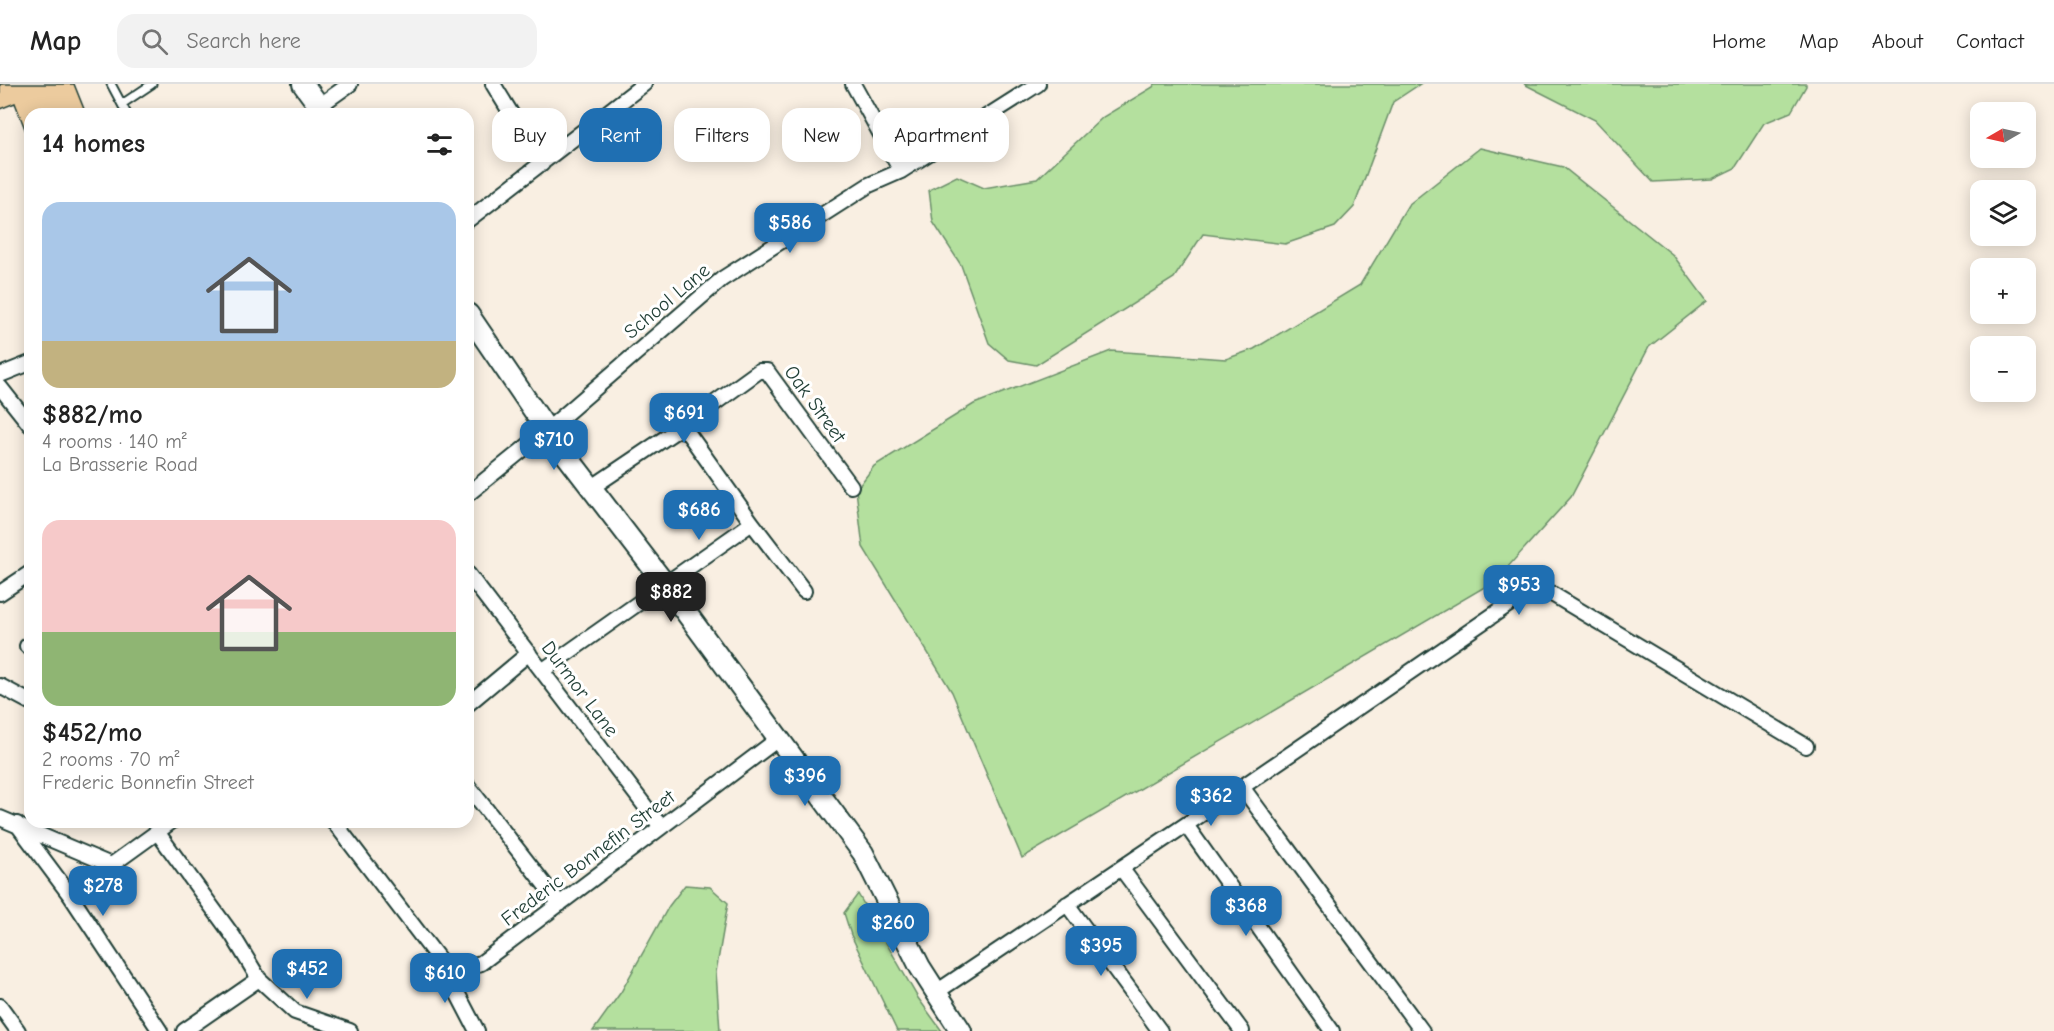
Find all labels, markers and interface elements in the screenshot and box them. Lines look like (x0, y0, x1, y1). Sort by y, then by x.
search box (117, 14, 537, 68)
text: Map (30, 25, 81, 57)
icon: search (138, 25, 171, 58)
text: Search here (186, 28, 301, 54)
text: Home (1712, 29, 1766, 53)
text: Map (1799, 29, 1839, 53)
text: About (1872, 29, 1923, 53)
text: Contact (1956, 29, 2024, 53)
north arrow (1970, 102, 2036, 168)
map controls (1970, 102, 2036, 402)
chip: Buy (492, 108, 567, 162)
chip: Rent (579, 108, 662, 162)
chip: Filters (674, 108, 770, 162)
chip: New (782, 108, 861, 162)
chip: Apartment (873, 108, 1009, 162)
icon: filters (423, 128, 456, 161)
text: 14 homes (42, 129, 145, 159)
button: layers (1970, 180, 2036, 246)
pin: $586 (754, 203, 826, 254)
text: $586 (768, 211, 812, 234)
icon: home (195, 241, 303, 349)
button: + (1970, 258, 2036, 324)
street label: School Lane (620, 259, 714, 343)
button: − (1970, 336, 2036, 402)
street label: Oak Street (779, 361, 851, 448)
pin: $691 (648, 393, 720, 444)
text: $882/mo (42, 400, 143, 430)
text: $691 (664, 401, 704, 424)
pin: $710 (518, 420, 590, 471)
text: $710 (534, 428, 574, 451)
text: 4 rooms · 140 m² (42, 430, 187, 453)
text: La Brasserie Road (42, 453, 198, 476)
pin: $686 (663, 490, 735, 541)
text: $686 (677, 498, 721, 521)
icon: home (195, 559, 303, 667)
pin: $953 (1483, 565, 1555, 616)
pin: $882 (635, 572, 707, 623)
text: $953 (1498, 573, 1540, 596)
text: $882 (650, 580, 692, 603)
street label: Durmor Lane (537, 637, 623, 741)
text: $452/mo (42, 718, 142, 748)
text: 2 rooms · 70 m² (42, 748, 179, 771)
pin: $396 (769, 756, 841, 807)
text: $396 (784, 764, 826, 787)
text: Frederic Bonnefin Street (42, 771, 254, 794)
pin: $362 (1175, 776, 1247, 827)
street label: Frederic Bonnefin Street (497, 784, 680, 931)
text: $362 (1190, 784, 1232, 807)
pin: $278 (67, 866, 139, 917)
text: $278 (83, 874, 123, 897)
pin: $368 (1210, 886, 1282, 937)
text: $368 (1225, 894, 1267, 917)
pin: $260 (857, 903, 929, 954)
text: $260 (871, 911, 915, 934)
pin: $395 (1065, 926, 1137, 977)
text: $395 (1080, 934, 1122, 957)
pin: $452 (271, 949, 343, 1000)
pin: $610 (409, 953, 481, 1004)
text: $452 (286, 957, 328, 980)
text: $610 (424, 961, 466, 984)

